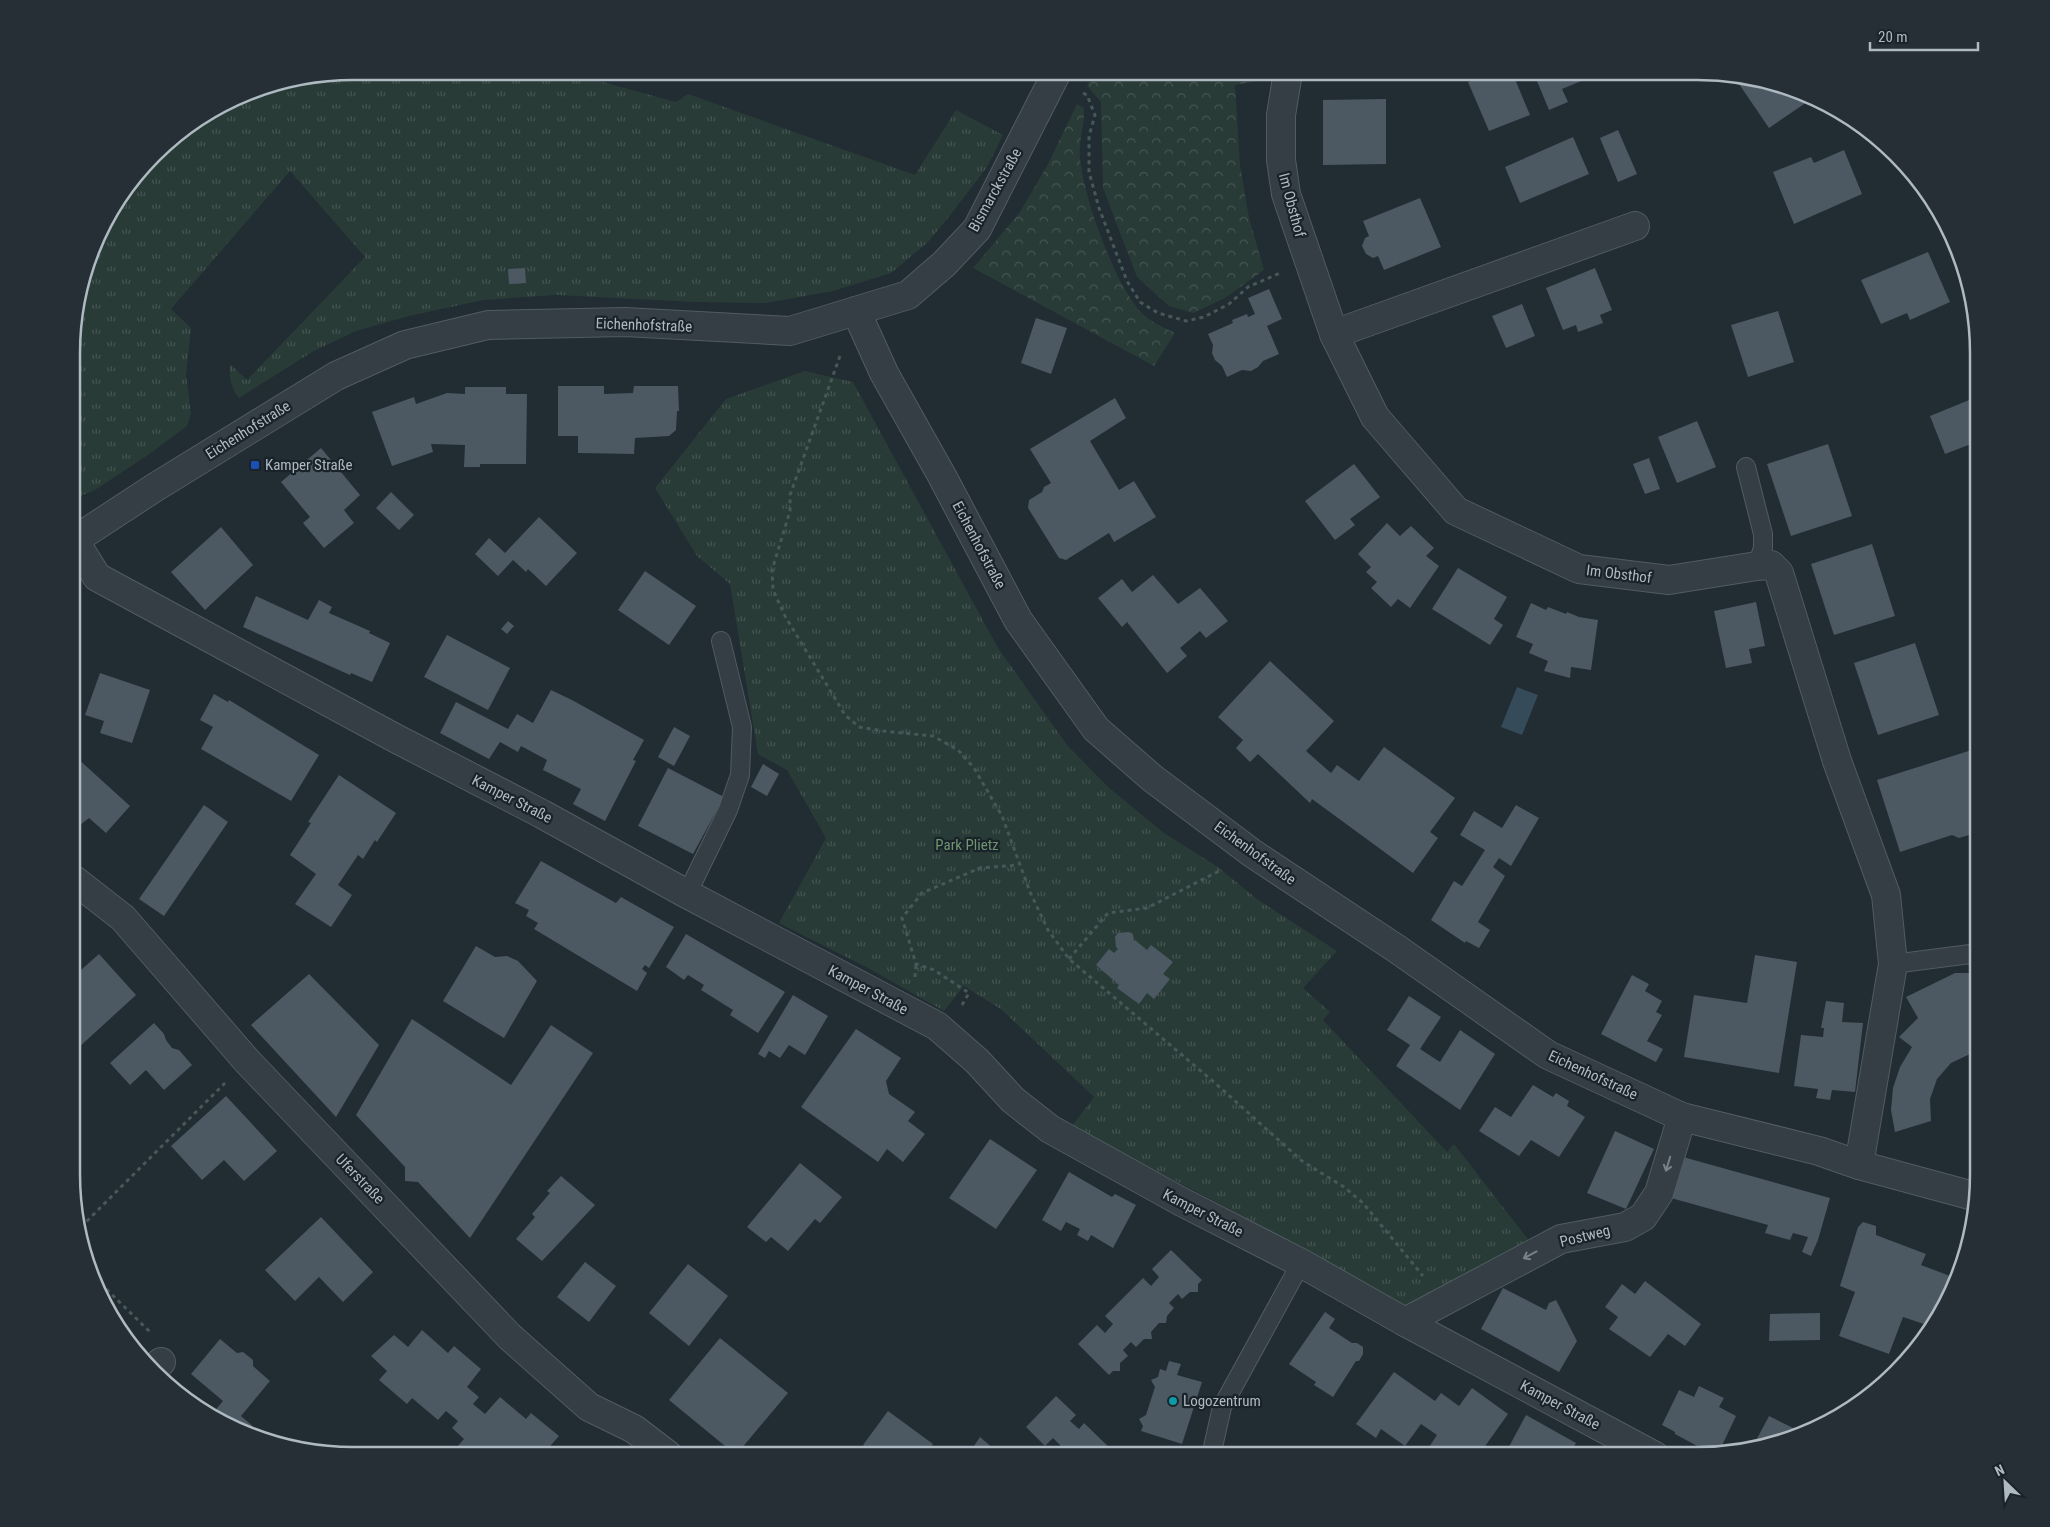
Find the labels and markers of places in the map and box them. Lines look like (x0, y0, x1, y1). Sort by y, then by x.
place label: Kamper Straße (265, 456, 353, 474)
marker: Kamper Straße (249, 459, 261, 471)
place label: Logozentrum (1183, 1392, 1261, 1410)
marker: Logozentrum (1167, 1395, 1179, 1407)

